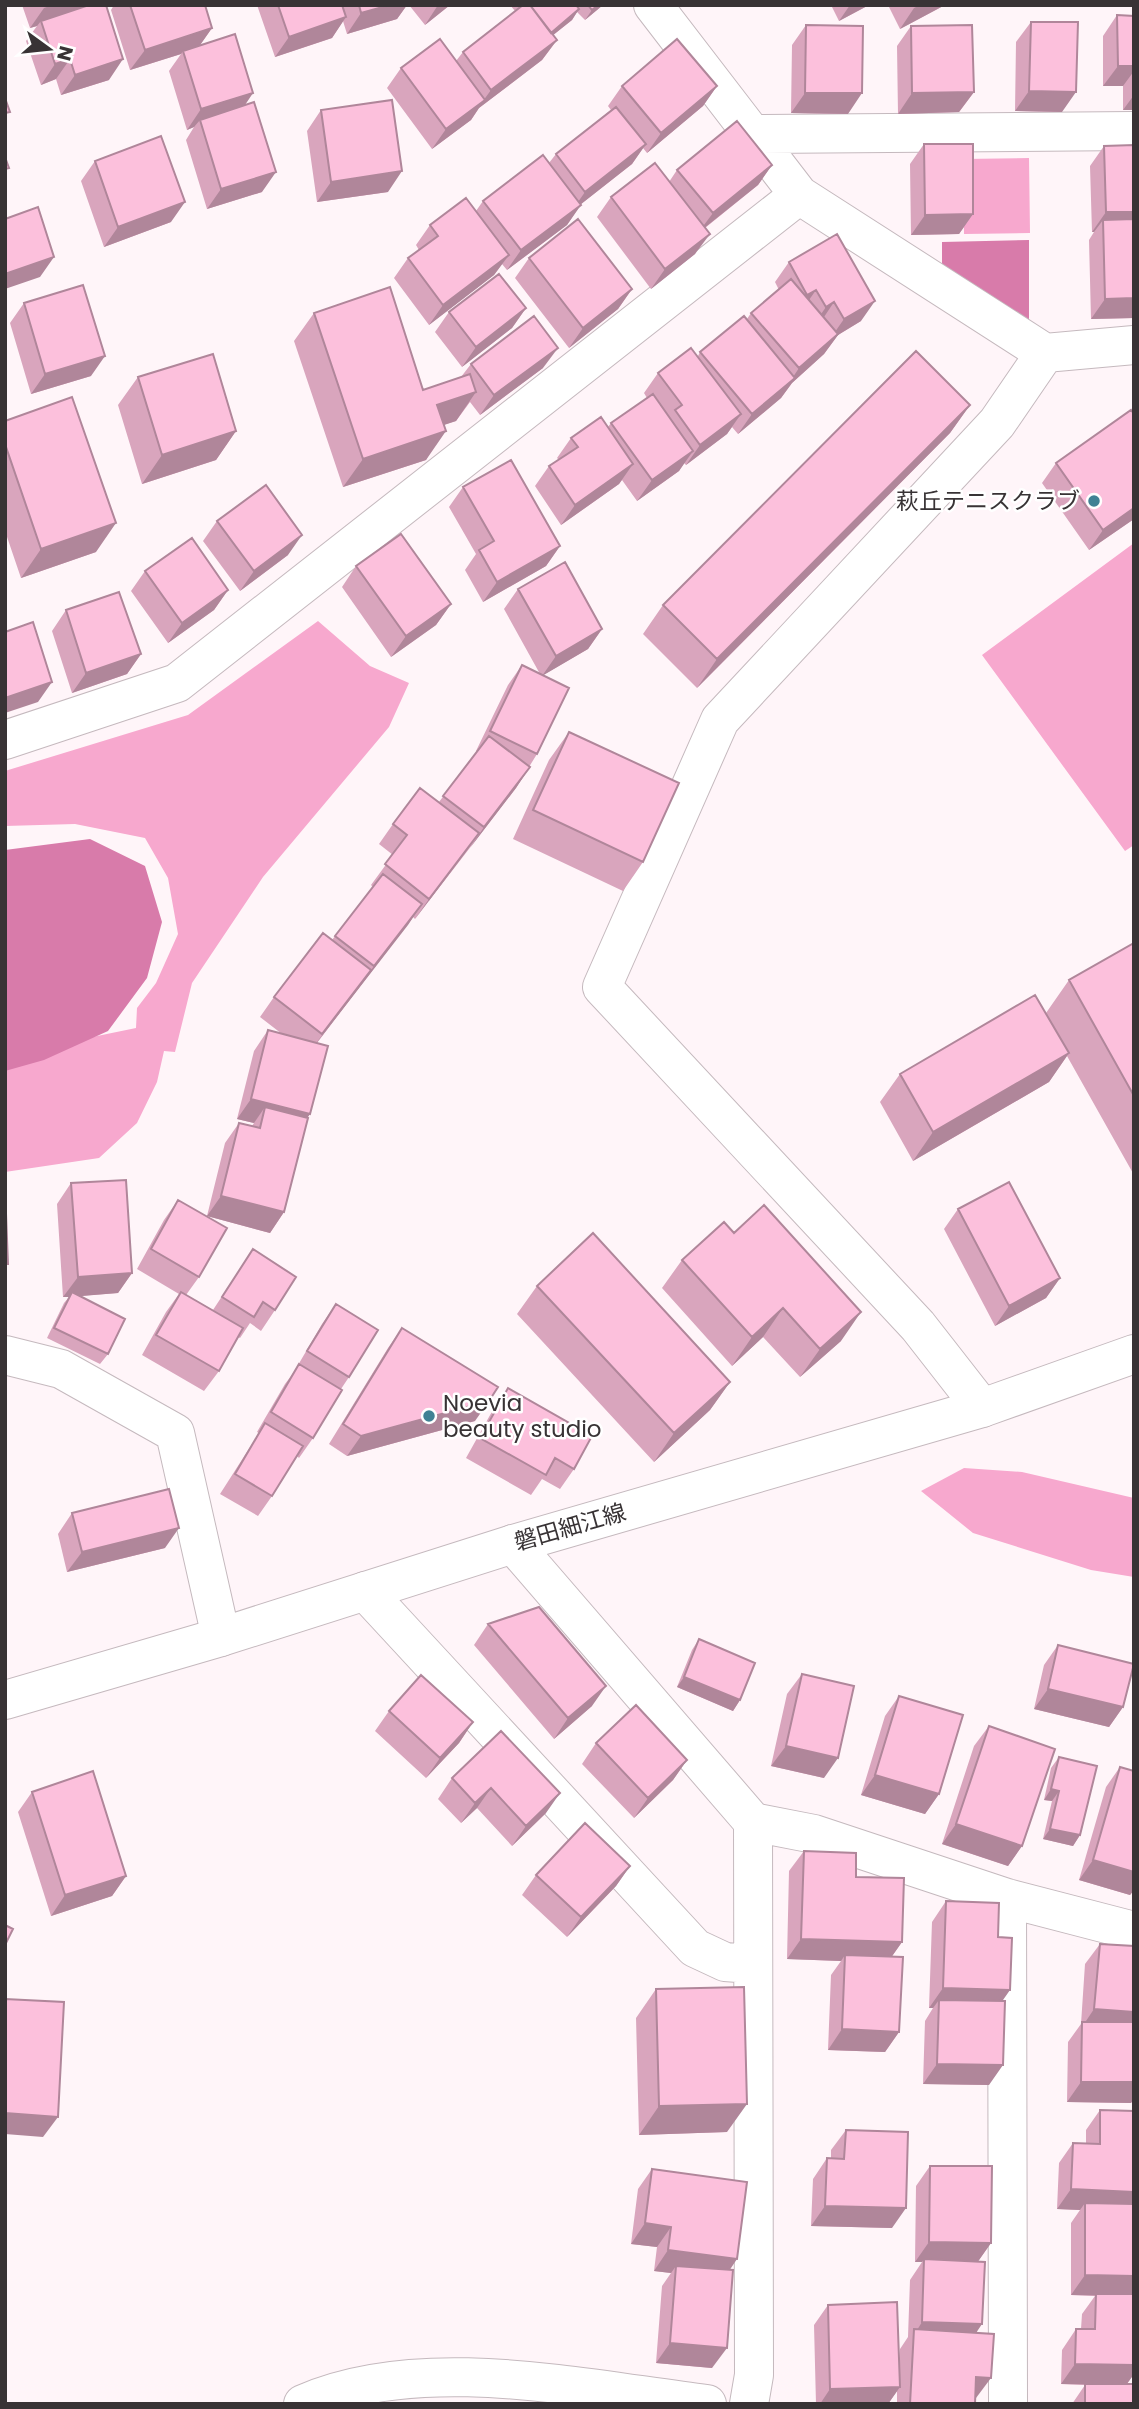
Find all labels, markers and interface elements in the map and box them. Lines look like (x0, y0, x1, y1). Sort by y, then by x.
north arrow (14, 14, 84, 84)
text: N (50, 43, 80, 64)
place label: 萩丘テニスクラブ (896, 485, 1080, 517)
marker: 萩丘テニスクラブ (1086, 493, 1102, 509)
place label: Noevia beauty studio (443, 1387, 602, 1445)
marker: Noevia beauty studio (421, 1408, 437, 1424)
street label: 磐田細江線 (510, 1496, 630, 1558)

